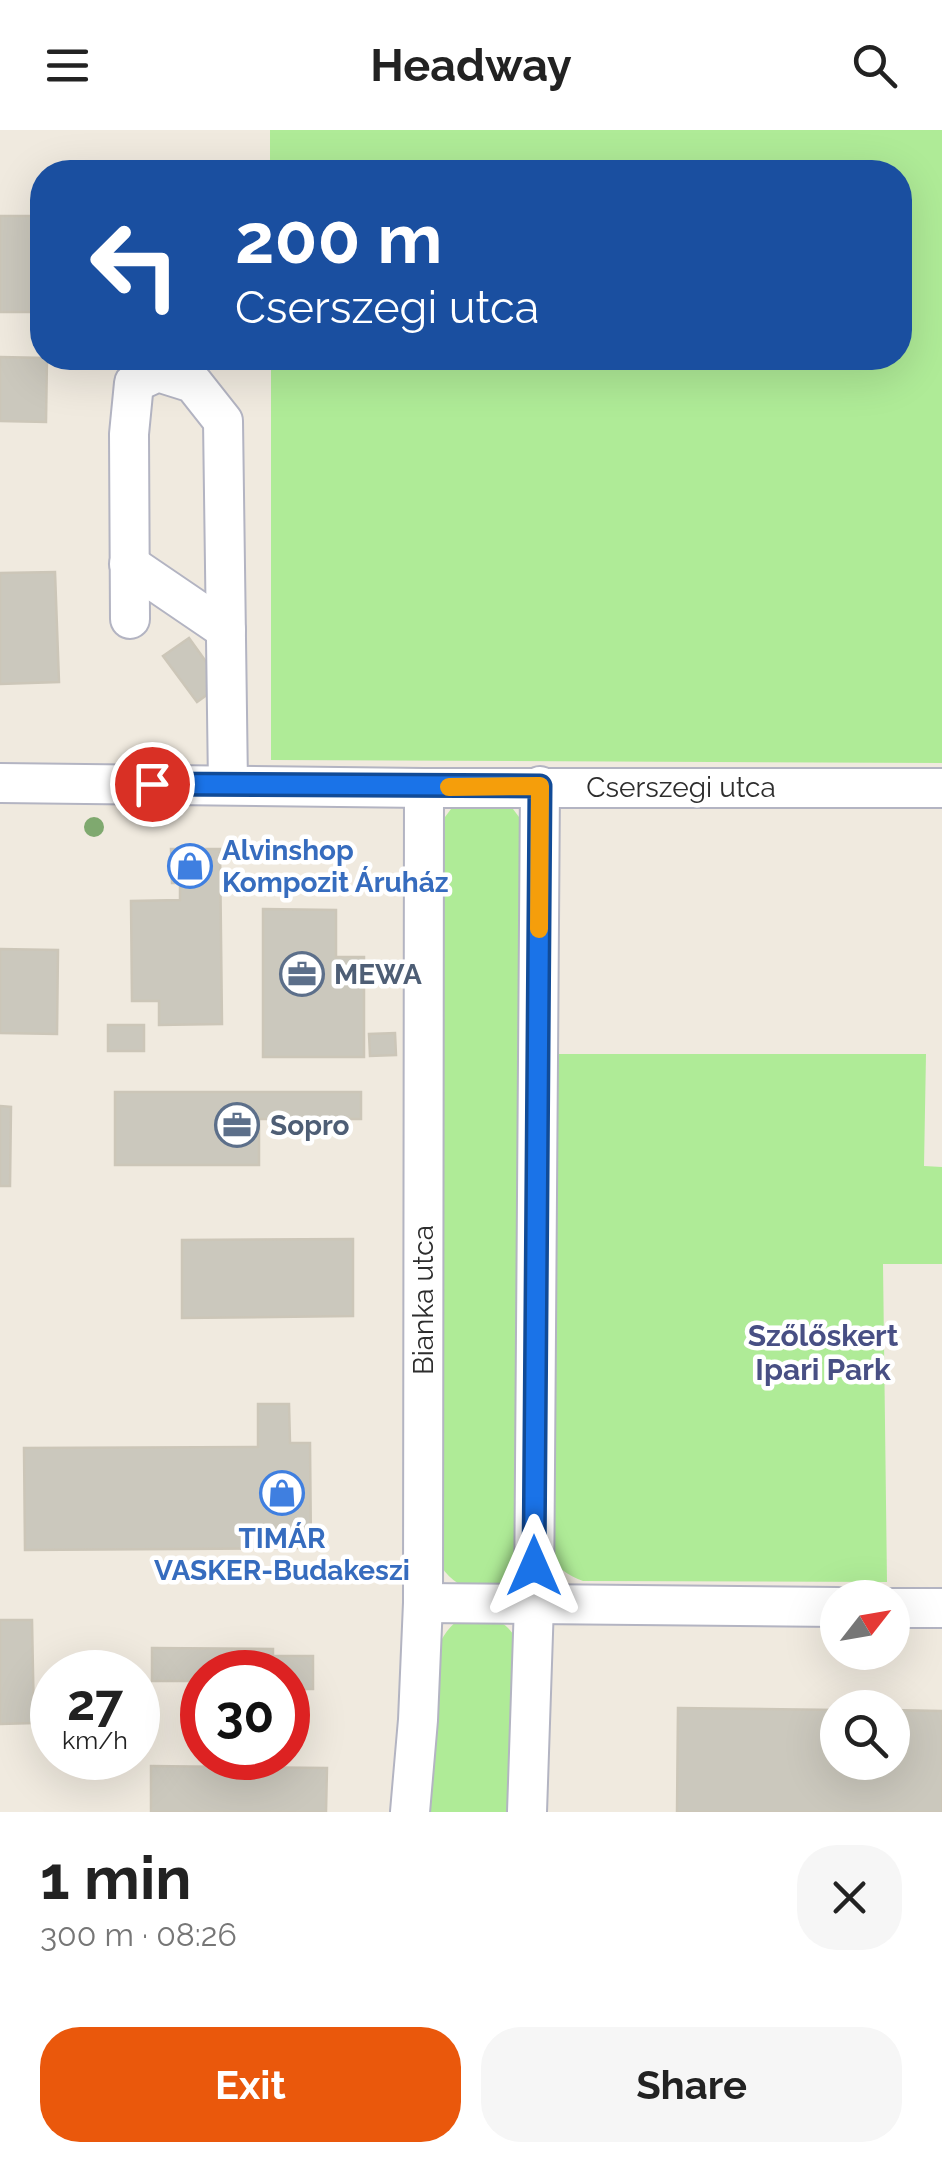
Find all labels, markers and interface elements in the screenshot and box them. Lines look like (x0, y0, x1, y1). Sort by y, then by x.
icon: menu (40, 38, 95, 93)
icon: search (847, 38, 902, 93)
text: Headway (370, 39, 572, 92)
text: 200 m (235, 197, 442, 279)
icon: left (70, 200, 200, 330)
text: Cserszegi utca (235, 281, 539, 334)
pin (110, 742, 195, 827)
icon: arrive (125, 757, 180, 812)
street label: Cserszegi utca (586, 771, 776, 804)
place label: Alvinshop Kompozit Áruház (222, 834, 449, 899)
shop icon: Alvinshop Kompozit Áruház (167, 843, 213, 889)
office icon: MEWA (279, 951, 325, 997)
place label: MEWA (334, 958, 422, 991)
office icon: Sopro (214, 1102, 260, 1148)
place label: Sopro (270, 1109, 350, 1142)
street label: Bianka utca (407, 1225, 440, 1375)
district label: Szőlőskert Ipari Park (748, 1318, 899, 1387)
shop icon: TIMÁR VASKER-Budakeszi (259, 1470, 305, 1516)
position arrow (482, 1514, 586, 1618)
place label: TIMÁR VASKER-Budakeszi (154, 1522, 410, 1587)
north arrow (820, 1580, 910, 1670)
map controls (820, 1580, 910, 1780)
speed limit sign: 30 (180, 1650, 310, 1780)
text: 27 (67, 1673, 123, 1732)
button: search (820, 1690, 910, 1780)
text: km/h (62, 1725, 128, 1755)
text: 1 min (40, 1843, 191, 1913)
button: close (797, 1845, 902, 1950)
text: 300 m · 08:26 (40, 1916, 237, 1953)
button: Exit (40, 2027, 461, 2142)
button: Share (481, 2027, 902, 2142)

